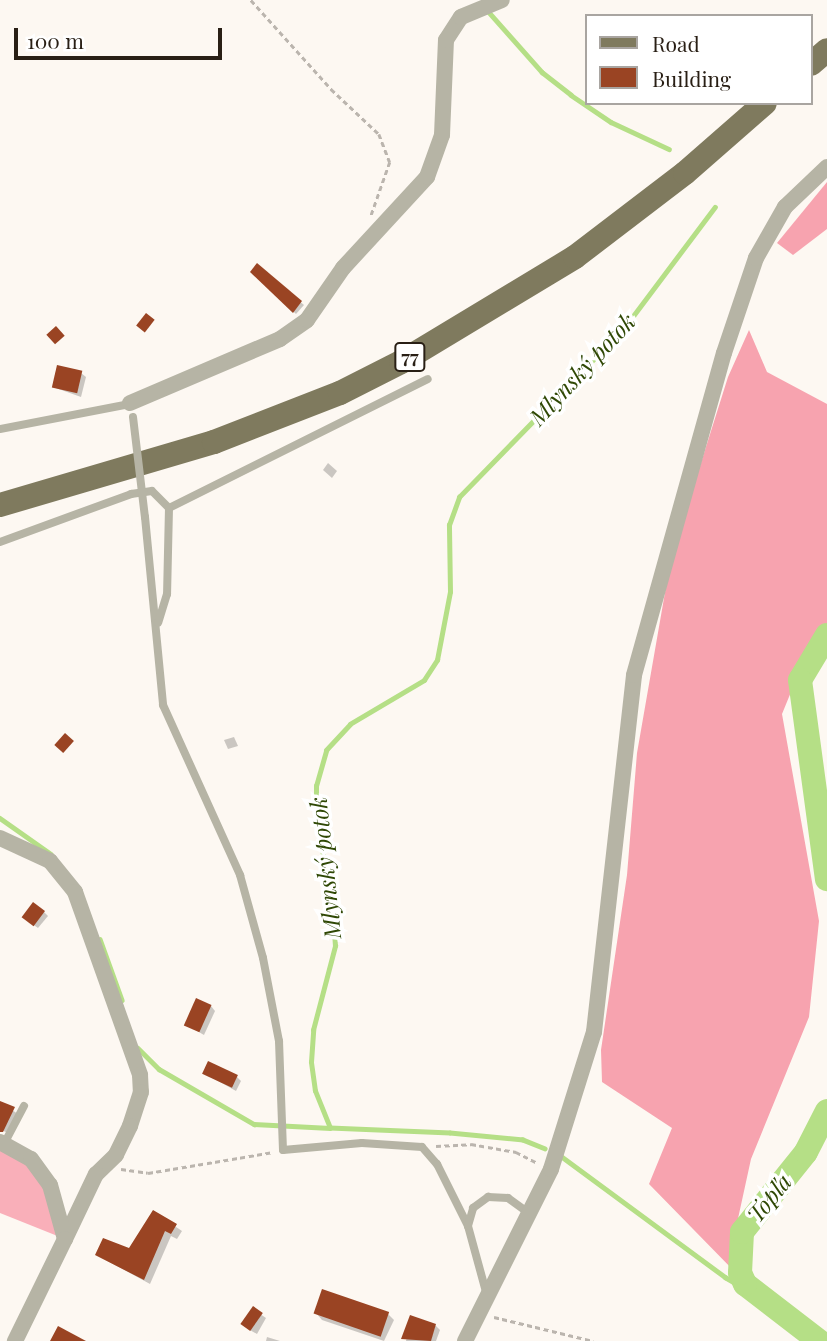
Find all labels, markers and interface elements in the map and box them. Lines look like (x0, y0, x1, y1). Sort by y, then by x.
scale bar (18, 14, 226, 58)
legend (586, 14, 813, 105)
text: 100 m (27, 26, 84, 54)
text: Road (652, 29, 700, 57)
text: Building (652, 64, 731, 92)
water label: Mlynský potok (523, 307, 641, 431)
road number: 77 (394, 342, 426, 372)
water label: Mlynský potok (304, 796, 346, 940)
water label: Topľa (741, 1168, 797, 1228)

